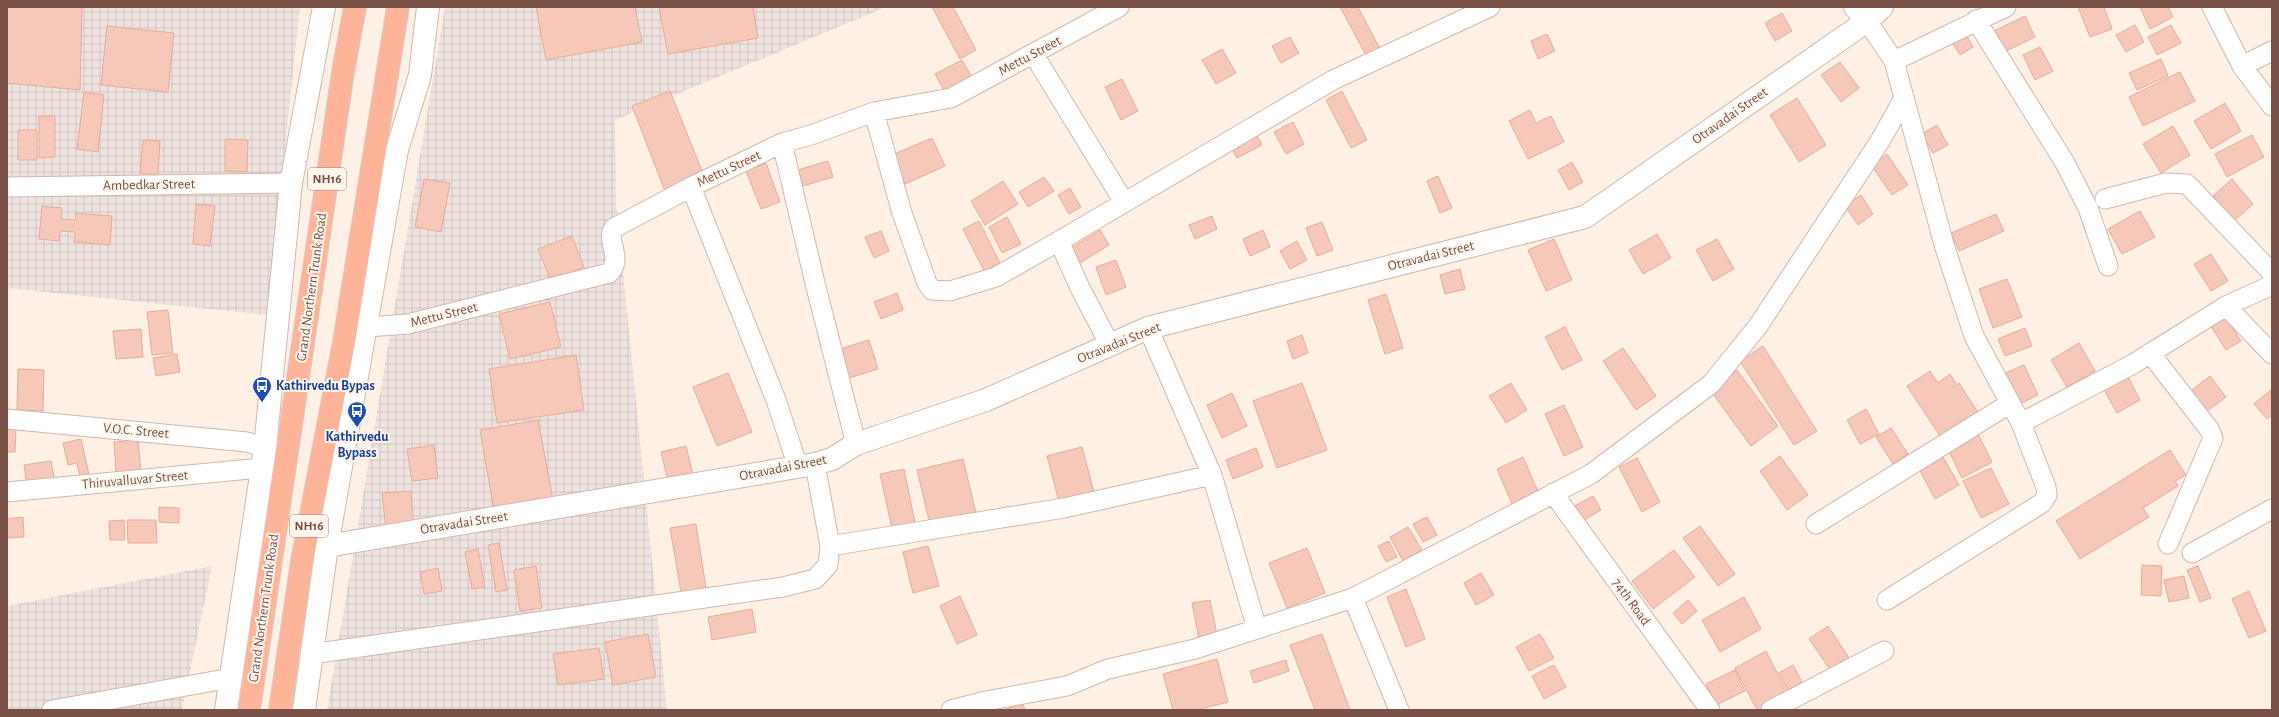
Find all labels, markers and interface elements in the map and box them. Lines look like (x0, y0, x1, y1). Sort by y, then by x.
street label: Mettu Street (996, 33, 1064, 78)
street label: Otravadai Street (1690, 85, 1771, 147)
street label: Mettu Street (695, 148, 764, 190)
road number: NH16 (308, 168, 346, 190)
street label: Ambedkar Street (103, 177, 196, 193)
street label: Grand Northern Trunk Road (295, 212, 329, 362)
street label: Otravadai Street (1386, 238, 1476, 274)
street label: Mettu Street (409, 300, 479, 330)
street label: Otravadai Street (1075, 320, 1163, 366)
bus stop icon: Kathirvedu Bypas (251, 375, 273, 403)
place label: Kathirvedu Bypas (276, 379, 375, 393)
bus stop icon: Kathirvedu Bypass (346, 400, 368, 428)
street label: V.O.C. Street (103, 421, 170, 441)
place label: Kathirvedu Bypass (326, 430, 389, 460)
street label: Otravadai Street (738, 453, 828, 483)
street label: Thiruvalluvar Street (81, 468, 189, 492)
street label: Otravadai Street (419, 509, 509, 537)
road number: NH16 (290, 515, 328, 537)
street label: Grand Northern Trunk Road (247, 533, 281, 683)
street label: 74th Road (1609, 576, 1653, 628)

